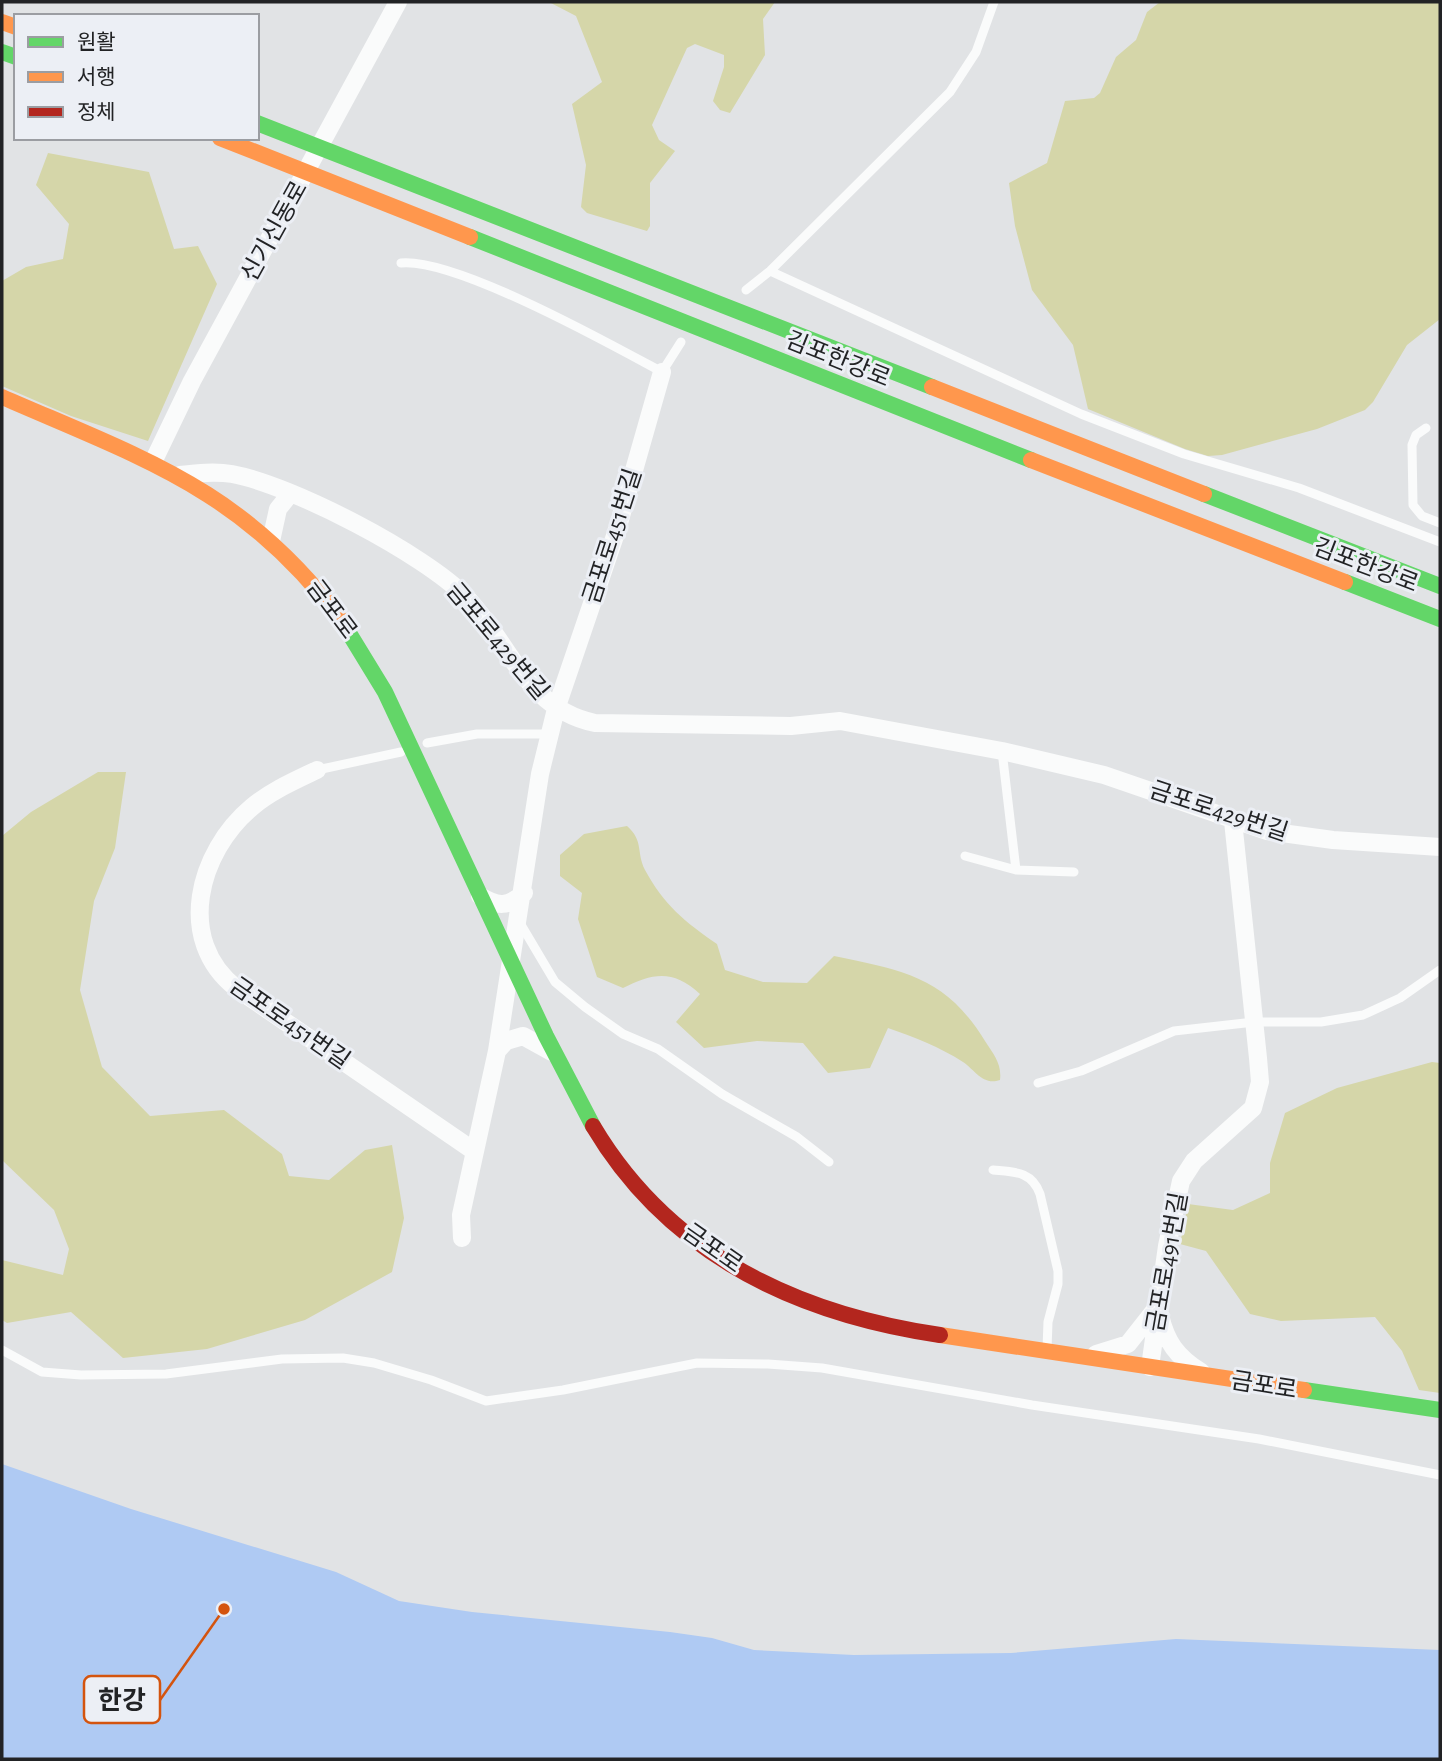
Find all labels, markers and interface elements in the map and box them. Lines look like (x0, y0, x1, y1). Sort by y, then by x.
legend (14, 14, 259, 140)
text: 원활 (77, 31, 116, 53)
text: 서행 (77, 66, 116, 88)
text: 정체 (77, 101, 116, 123)
street label: 신기신동로 (237, 177, 312, 286)
street label: 김포한강로 (782, 327, 894, 392)
street label: 금포로451번길 (579, 466, 646, 607)
street label: 김포한강로 (1310, 534, 1422, 597)
street label: 금포로 (302, 576, 361, 643)
street label: 금포로429번길 (442, 578, 554, 705)
street label: 금포로429번길 (1146, 777, 1291, 846)
street label: 금포로451번길 (225, 973, 354, 1074)
street label: 금포로491번길 (1143, 1190, 1192, 1334)
street label: 금포로 (678, 1220, 746, 1278)
street label: 금포로 (1229, 1369, 1298, 1403)
callout: 한강 (84, 1676, 160, 1723)
text: 한강 (98, 1687, 146, 1714)

